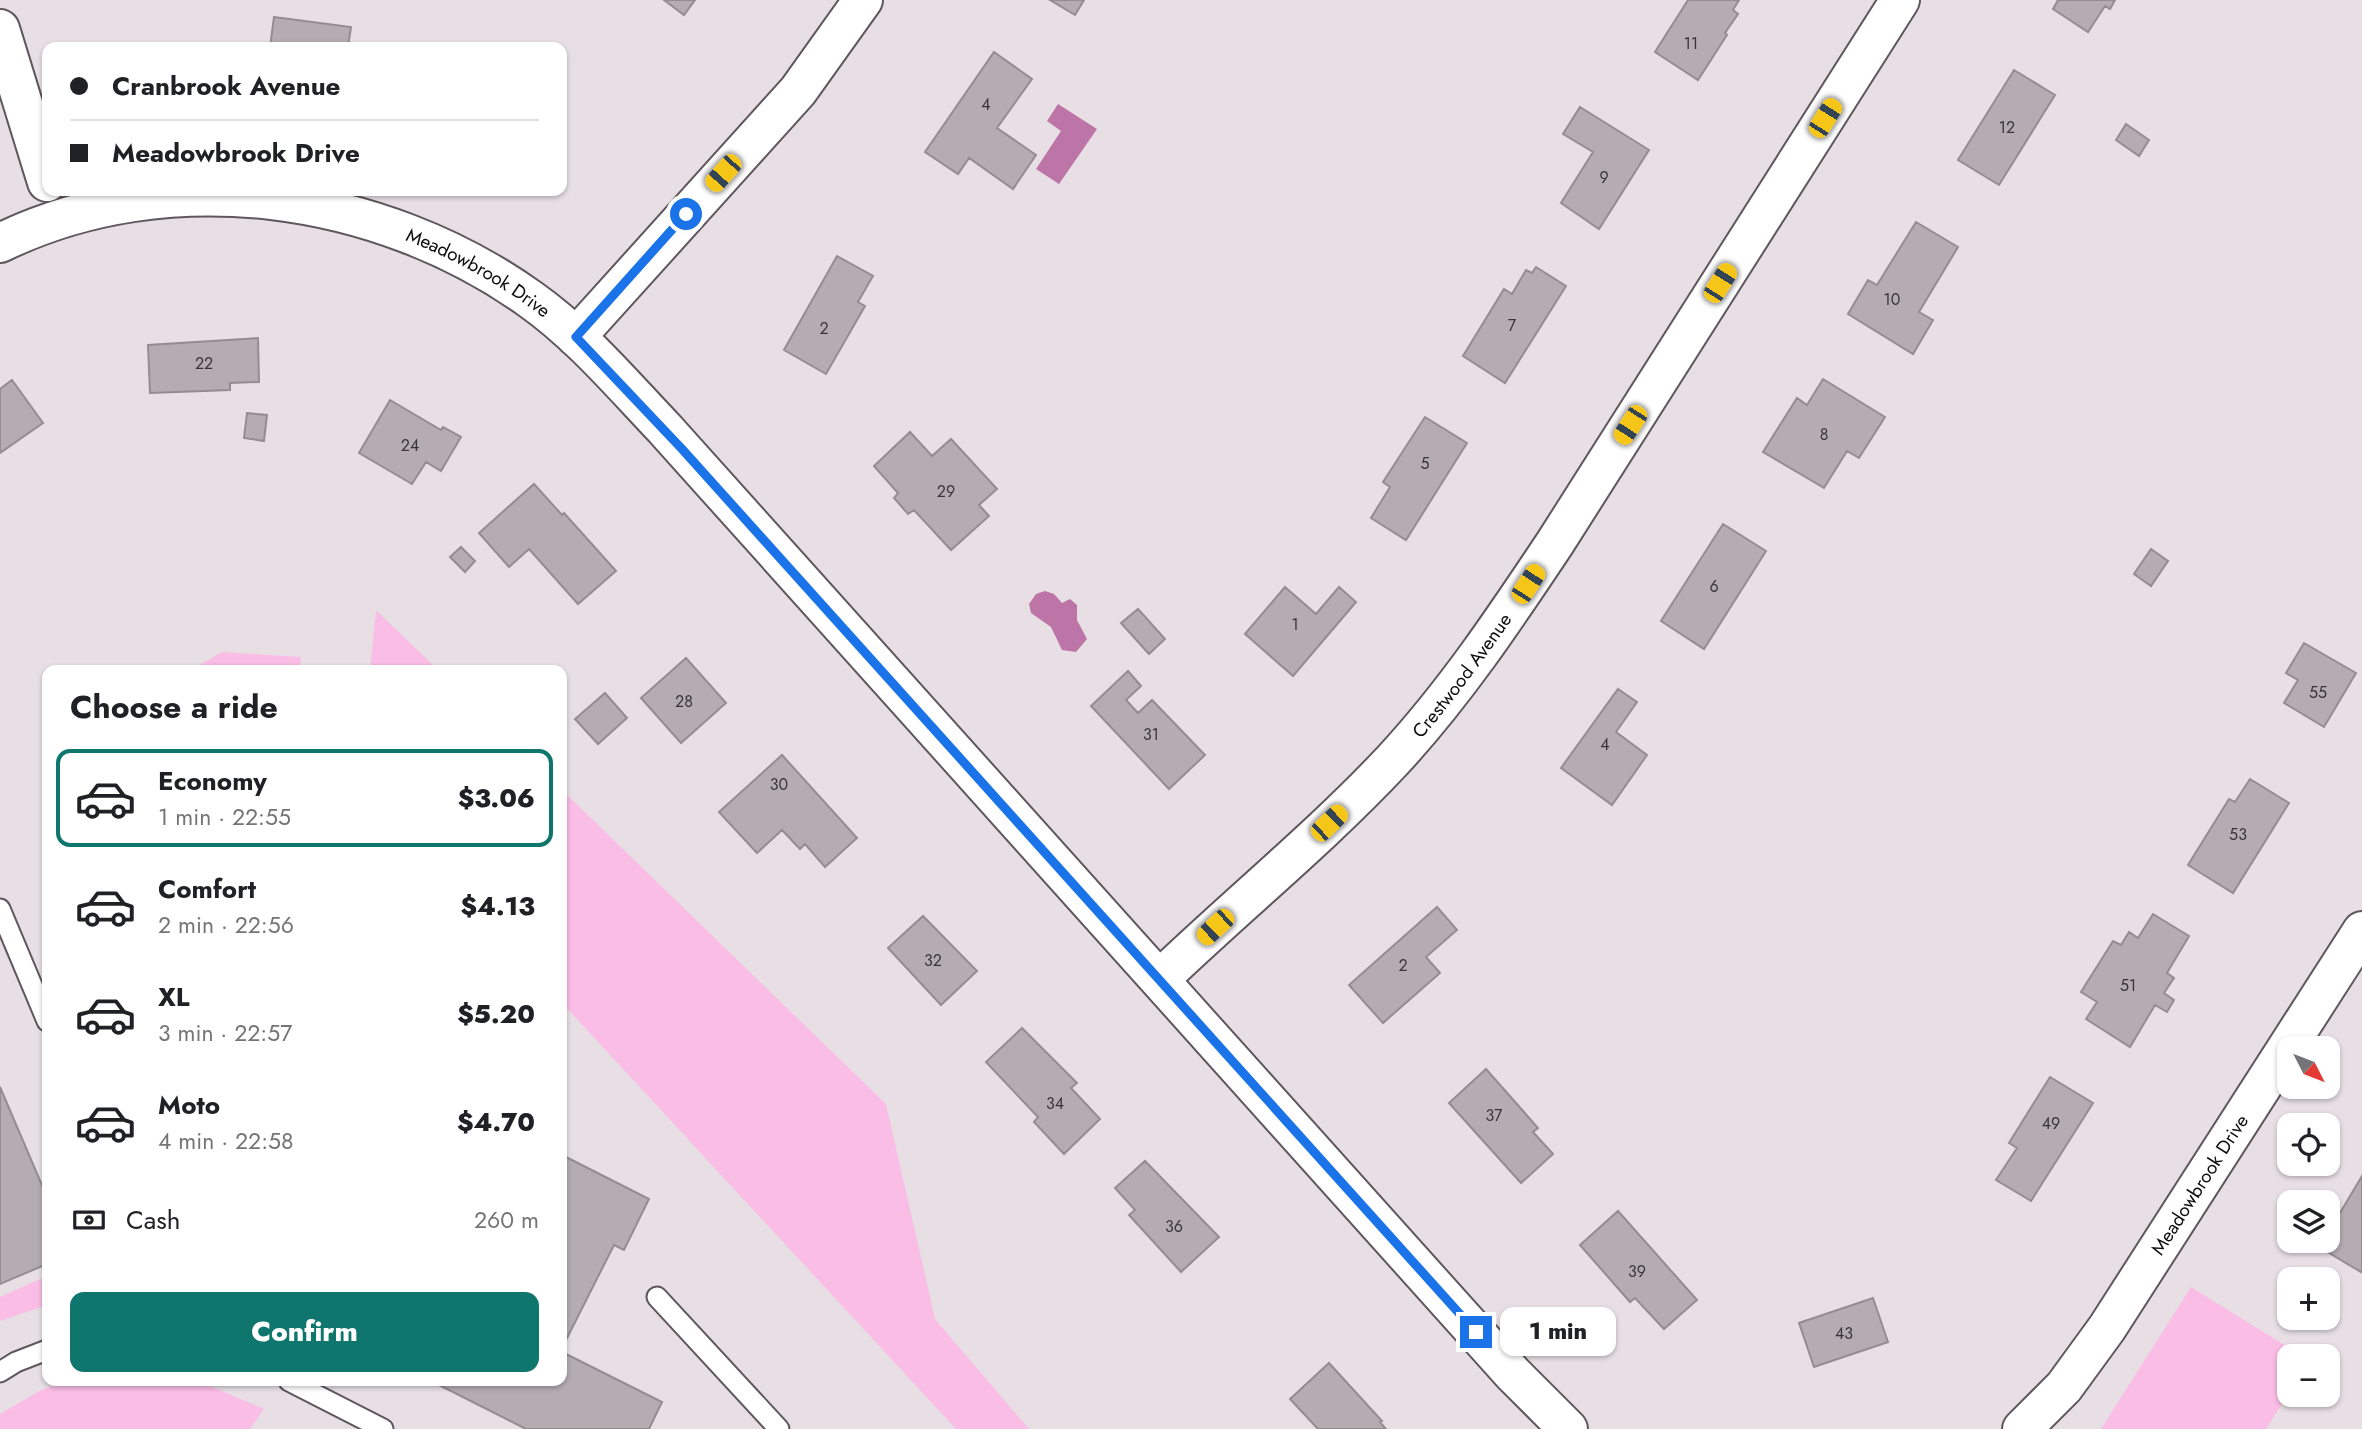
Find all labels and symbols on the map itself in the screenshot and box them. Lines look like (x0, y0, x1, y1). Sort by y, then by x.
house number: 11 (1684, 32, 1698, 55)
house number: 4 (981, 93, 991, 116)
car (1805, 95, 1846, 141)
house number: 12 (1999, 116, 2015, 139)
car (702, 150, 745, 196)
house number: 9 (1599, 166, 1609, 189)
route start (670, 198, 702, 230)
street label: Meadowbrook Drive (402, 221, 557, 324)
car (1700, 260, 1741, 306)
house number: 10 (1884, 288, 1900, 311)
house number: 7 (1508, 314, 1517, 337)
house number: 2 (819, 317, 829, 340)
house number: 22 (195, 352, 213, 375)
car (1610, 402, 1651, 448)
house number: 8 (1820, 423, 1828, 446)
house number: 24 (401, 434, 419, 457)
house number: 5 (1420, 452, 1430, 475)
house number: 29 (937, 480, 955, 503)
car (1508, 561, 1549, 607)
house number: 6 (1709, 575, 1719, 598)
street label: Crestwood Avenue (1405, 607, 1518, 743)
house number: 1 (1291, 613, 1299, 636)
house number: 55 (2309, 681, 2327, 704)
house number: 28 (675, 690, 693, 713)
house number: 31 (1143, 723, 1159, 746)
house number: 4 (1600, 733, 1610, 756)
house number: 30 (770, 773, 788, 796)
car (1307, 801, 1352, 845)
house number: 53 (2229, 823, 2247, 846)
car (1193, 905, 1238, 949)
house number: 32 (924, 949, 942, 972)
house number: 2 (1398, 954, 1408, 977)
house number: 51 (2120, 974, 2136, 997)
north arrow (2277, 1036, 2340, 1099)
house number: 34 (1046, 1092, 1064, 1115)
house number: 37 (1486, 1104, 1503, 1127)
street label: Meadowbrook Drive (2144, 1109, 2255, 1260)
house number: 49 (2042, 1112, 2060, 1135)
house number: 36 (1165, 1215, 1183, 1238)
house number: 39 (1628, 1260, 1646, 1283)
callout: 1 min (1500, 1308, 1616, 1356)
route end (1460, 1316, 1492, 1348)
house number: 43 (1835, 1322, 1853, 1345)

